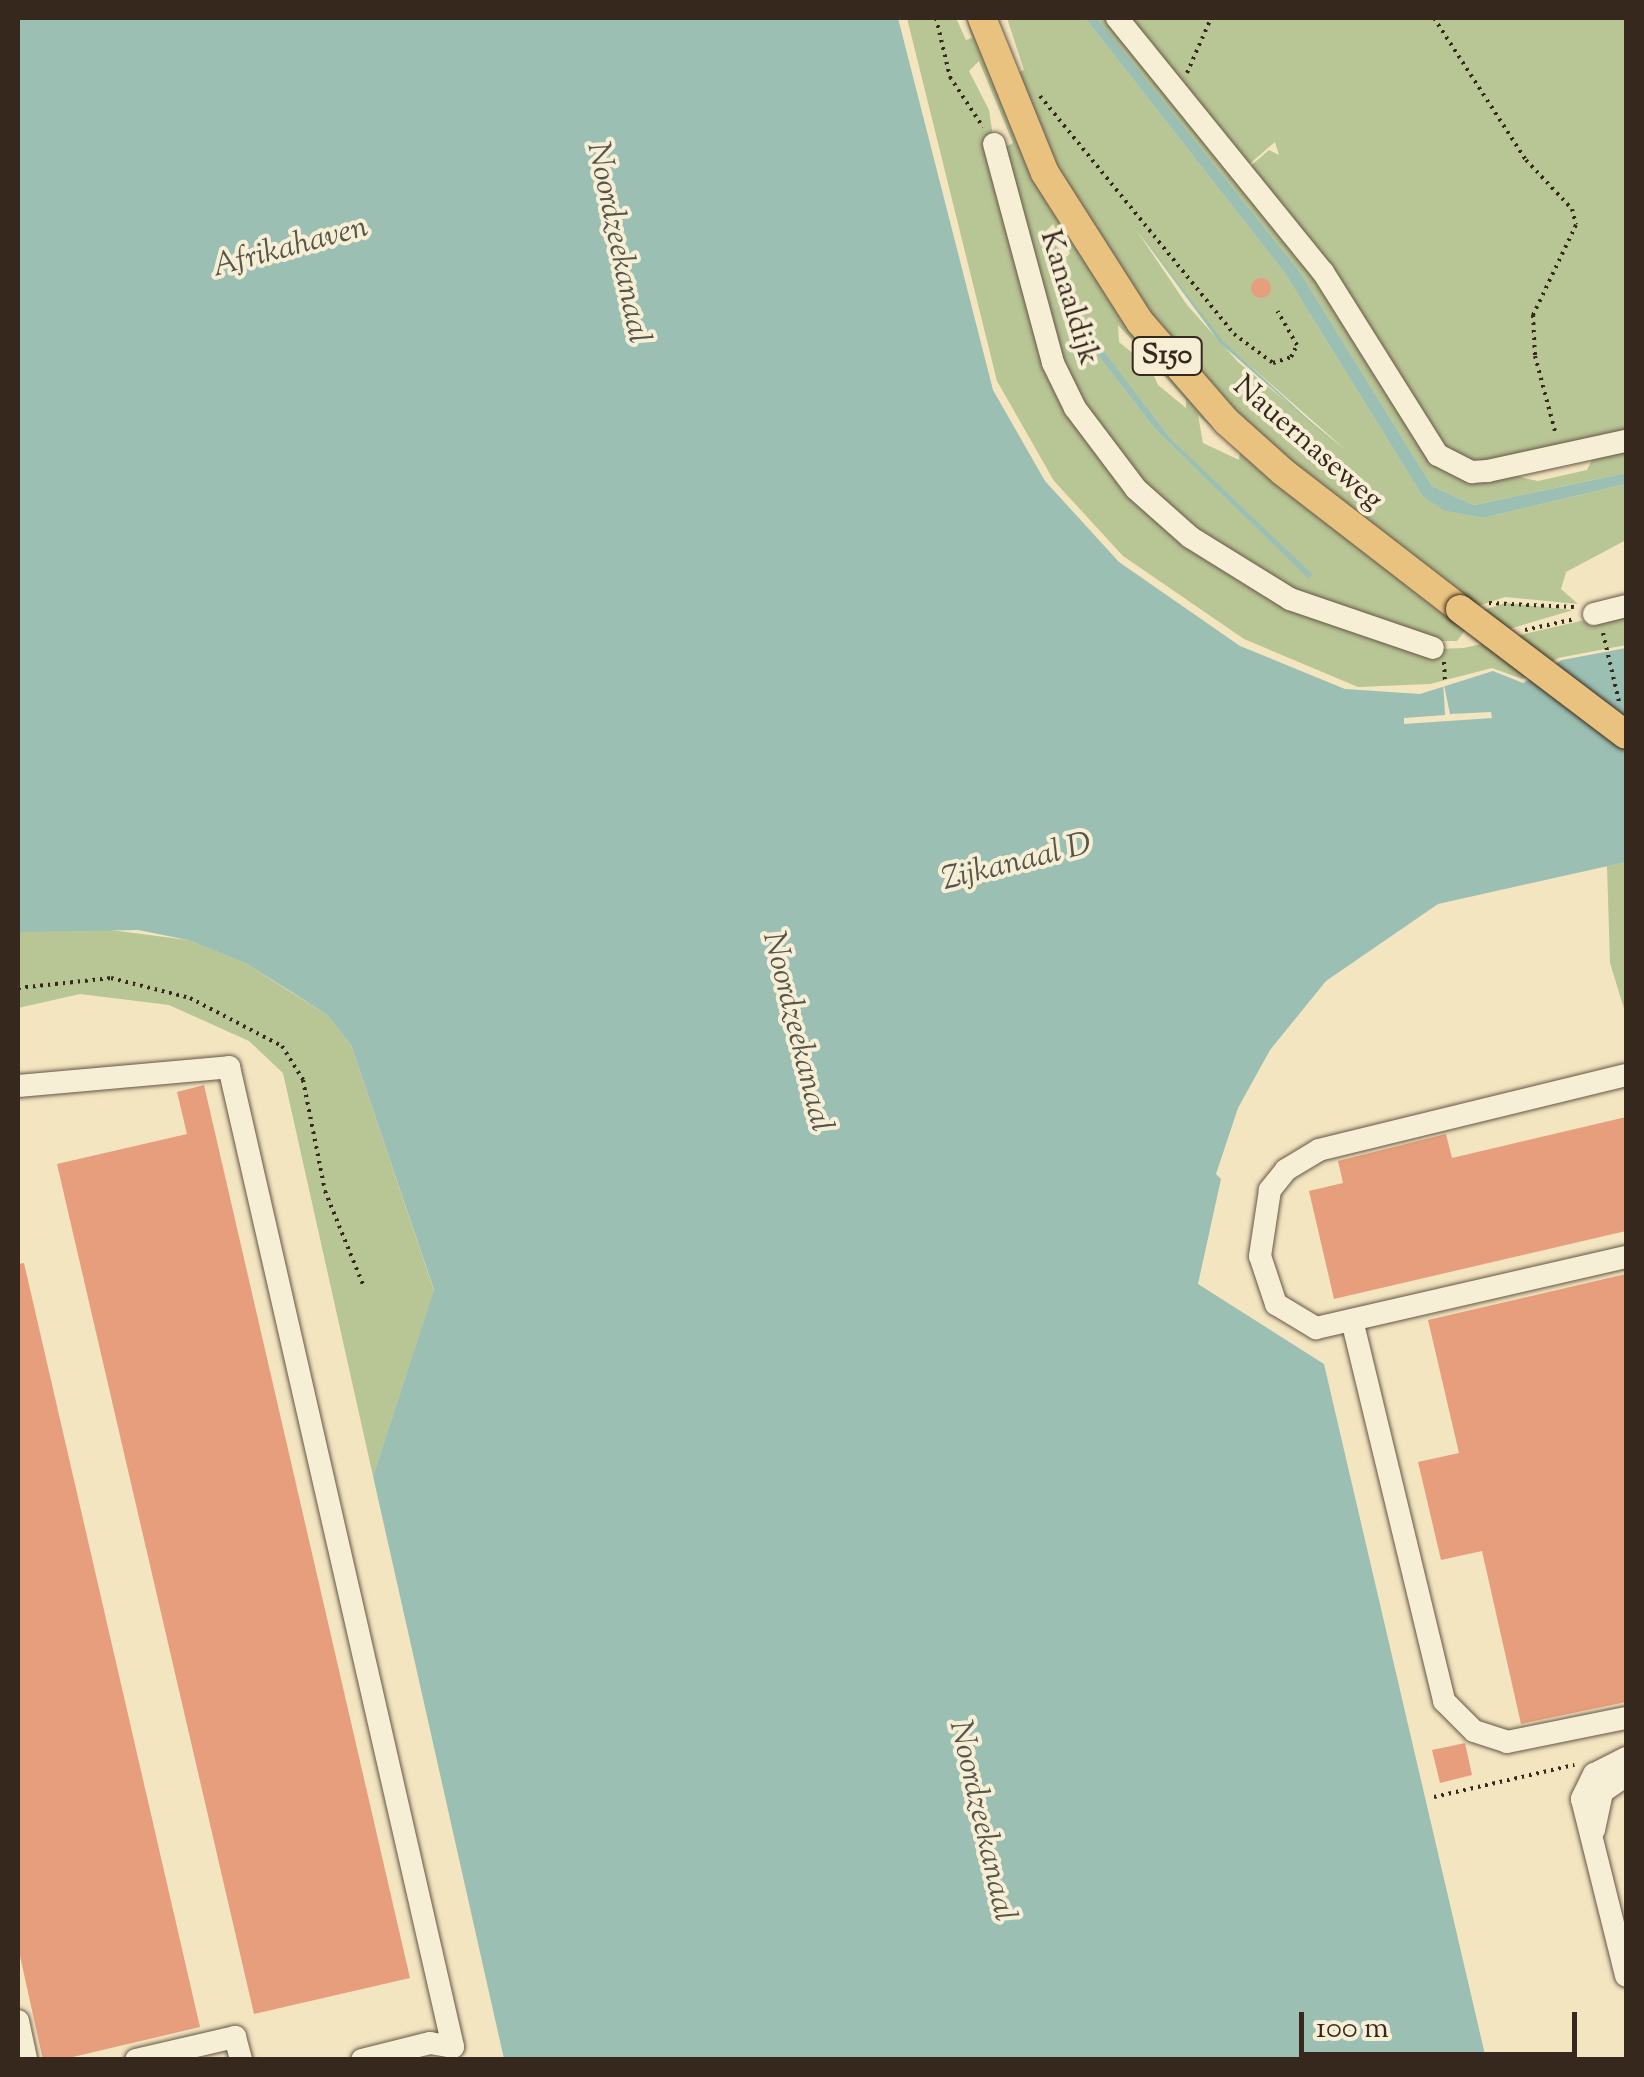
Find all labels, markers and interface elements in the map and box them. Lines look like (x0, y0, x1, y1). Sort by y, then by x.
water label: Noordzeekanaal (577, 139, 657, 347)
water label: Afrikahaven (208, 209, 372, 287)
street label: Kanaaldijk (1030, 226, 1106, 370)
road number: S150 (1130, 333, 1204, 379)
street label: Nauernaseweg (1225, 369, 1389, 519)
water label: Zijkanaal D (938, 826, 1096, 900)
water label: Noordzeekanaal (753, 928, 839, 1136)
water label: Noordzeekanaal (939, 1717, 1023, 1925)
scale bar (1304, 1992, 1582, 2054)
text: 100 m (1316, 2008, 1389, 2051)

